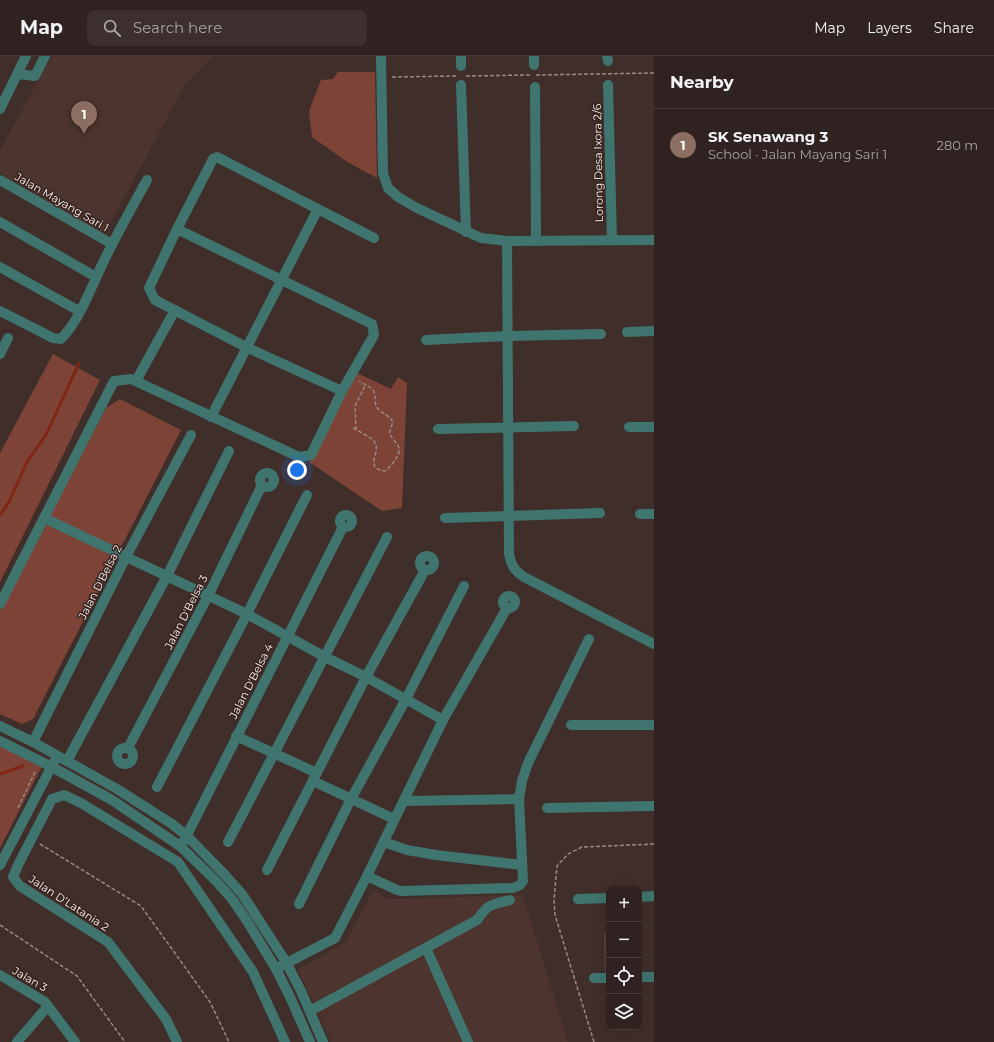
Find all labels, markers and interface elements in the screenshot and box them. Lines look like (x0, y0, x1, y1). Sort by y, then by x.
search box (87, 10, 367, 46)
text: Map (20, 16, 63, 39)
icon: search (101, 17, 123, 39)
text: Search here (133, 18, 222, 37)
text: Map (814, 19, 845, 37)
text: Layers (867, 19, 912, 37)
text: Share (934, 19, 974, 37)
text: Nearby (670, 72, 734, 92)
pin: 1 (71, 101, 97, 134)
street label: Lorong Desa Ixora 2/6 (590, 103, 606, 222)
text: SK Senawang 3 (708, 127, 828, 146)
text: 1 (680, 137, 686, 153)
text: 280 m (937, 137, 978, 153)
text: School · Jalan Mayang Sari 1 (708, 146, 887, 162)
street label: Jalan Mayang Sari 1 (12, 169, 111, 235)
your location (287, 460, 307, 480)
street label: Jalan D'Belsa 2 (75, 542, 125, 623)
street label: Jalan D'Belsa 3 (161, 572, 211, 652)
street label: Jalan D'Belsa 4 (226, 640, 276, 722)
street label: Jalan D’Latania 2 (25, 871, 112, 934)
map controls (606, 886, 642, 1030)
button: + (606, 886, 642, 922)
button: − (606, 922, 642, 958)
button: locate (606, 958, 642, 994)
street label: Jalan 3 (9, 963, 50, 995)
button: layers (606, 994, 642, 1030)

